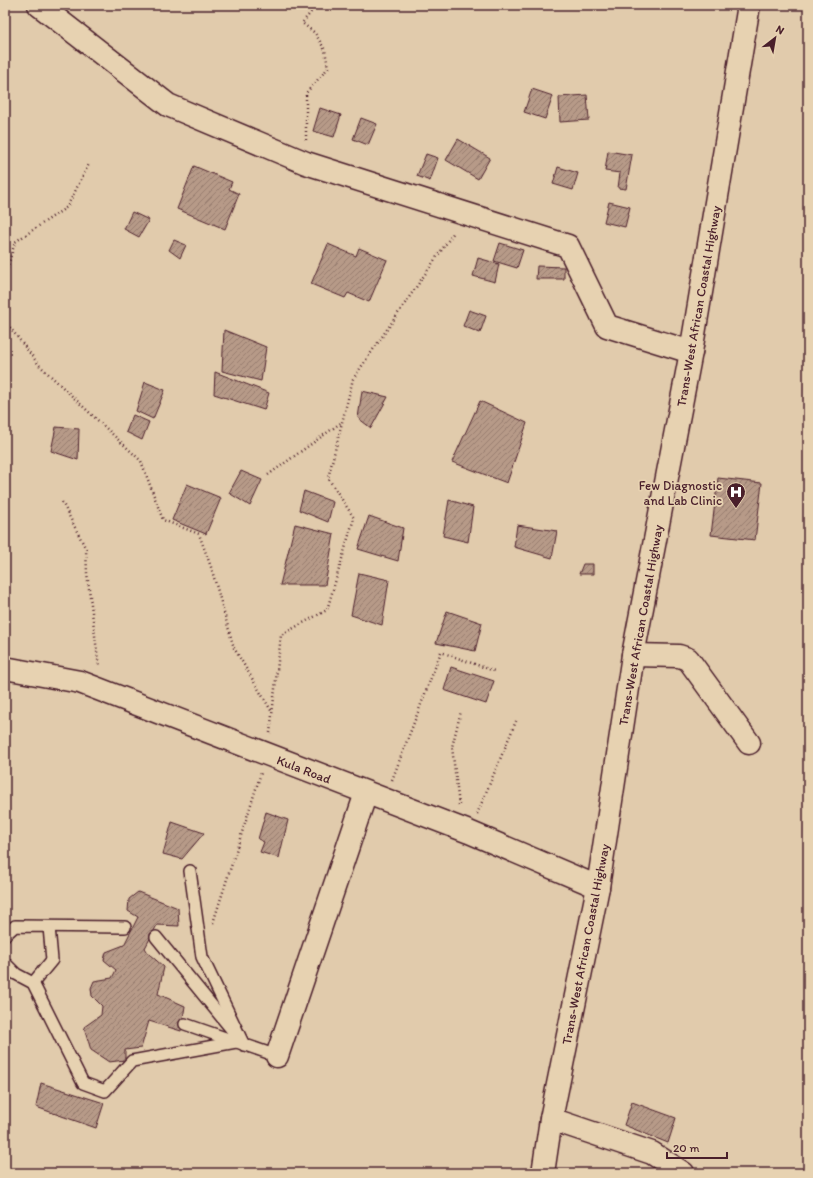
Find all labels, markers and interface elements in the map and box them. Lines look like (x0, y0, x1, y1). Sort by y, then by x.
north arrow (755, 18, 795, 58)
text: N (773, 22, 786, 37)
street label: Trans-West African Coastal Highway (673, 204, 724, 408)
place label: Few Diagnostic and Lab Clinic (639, 478, 722, 508)
hospital icon: Few Diagnostic and Lab Clinic (725, 481, 747, 509)
street label: Trans-West African Coastal Highway (615, 523, 666, 727)
street label: Kula Road (275, 752, 333, 787)
street label: Trans-West African Coastal Highway (559, 842, 612, 1046)
scale bar (667, 1134, 727, 1160)
text: 20 m (673, 1141, 700, 1155)

